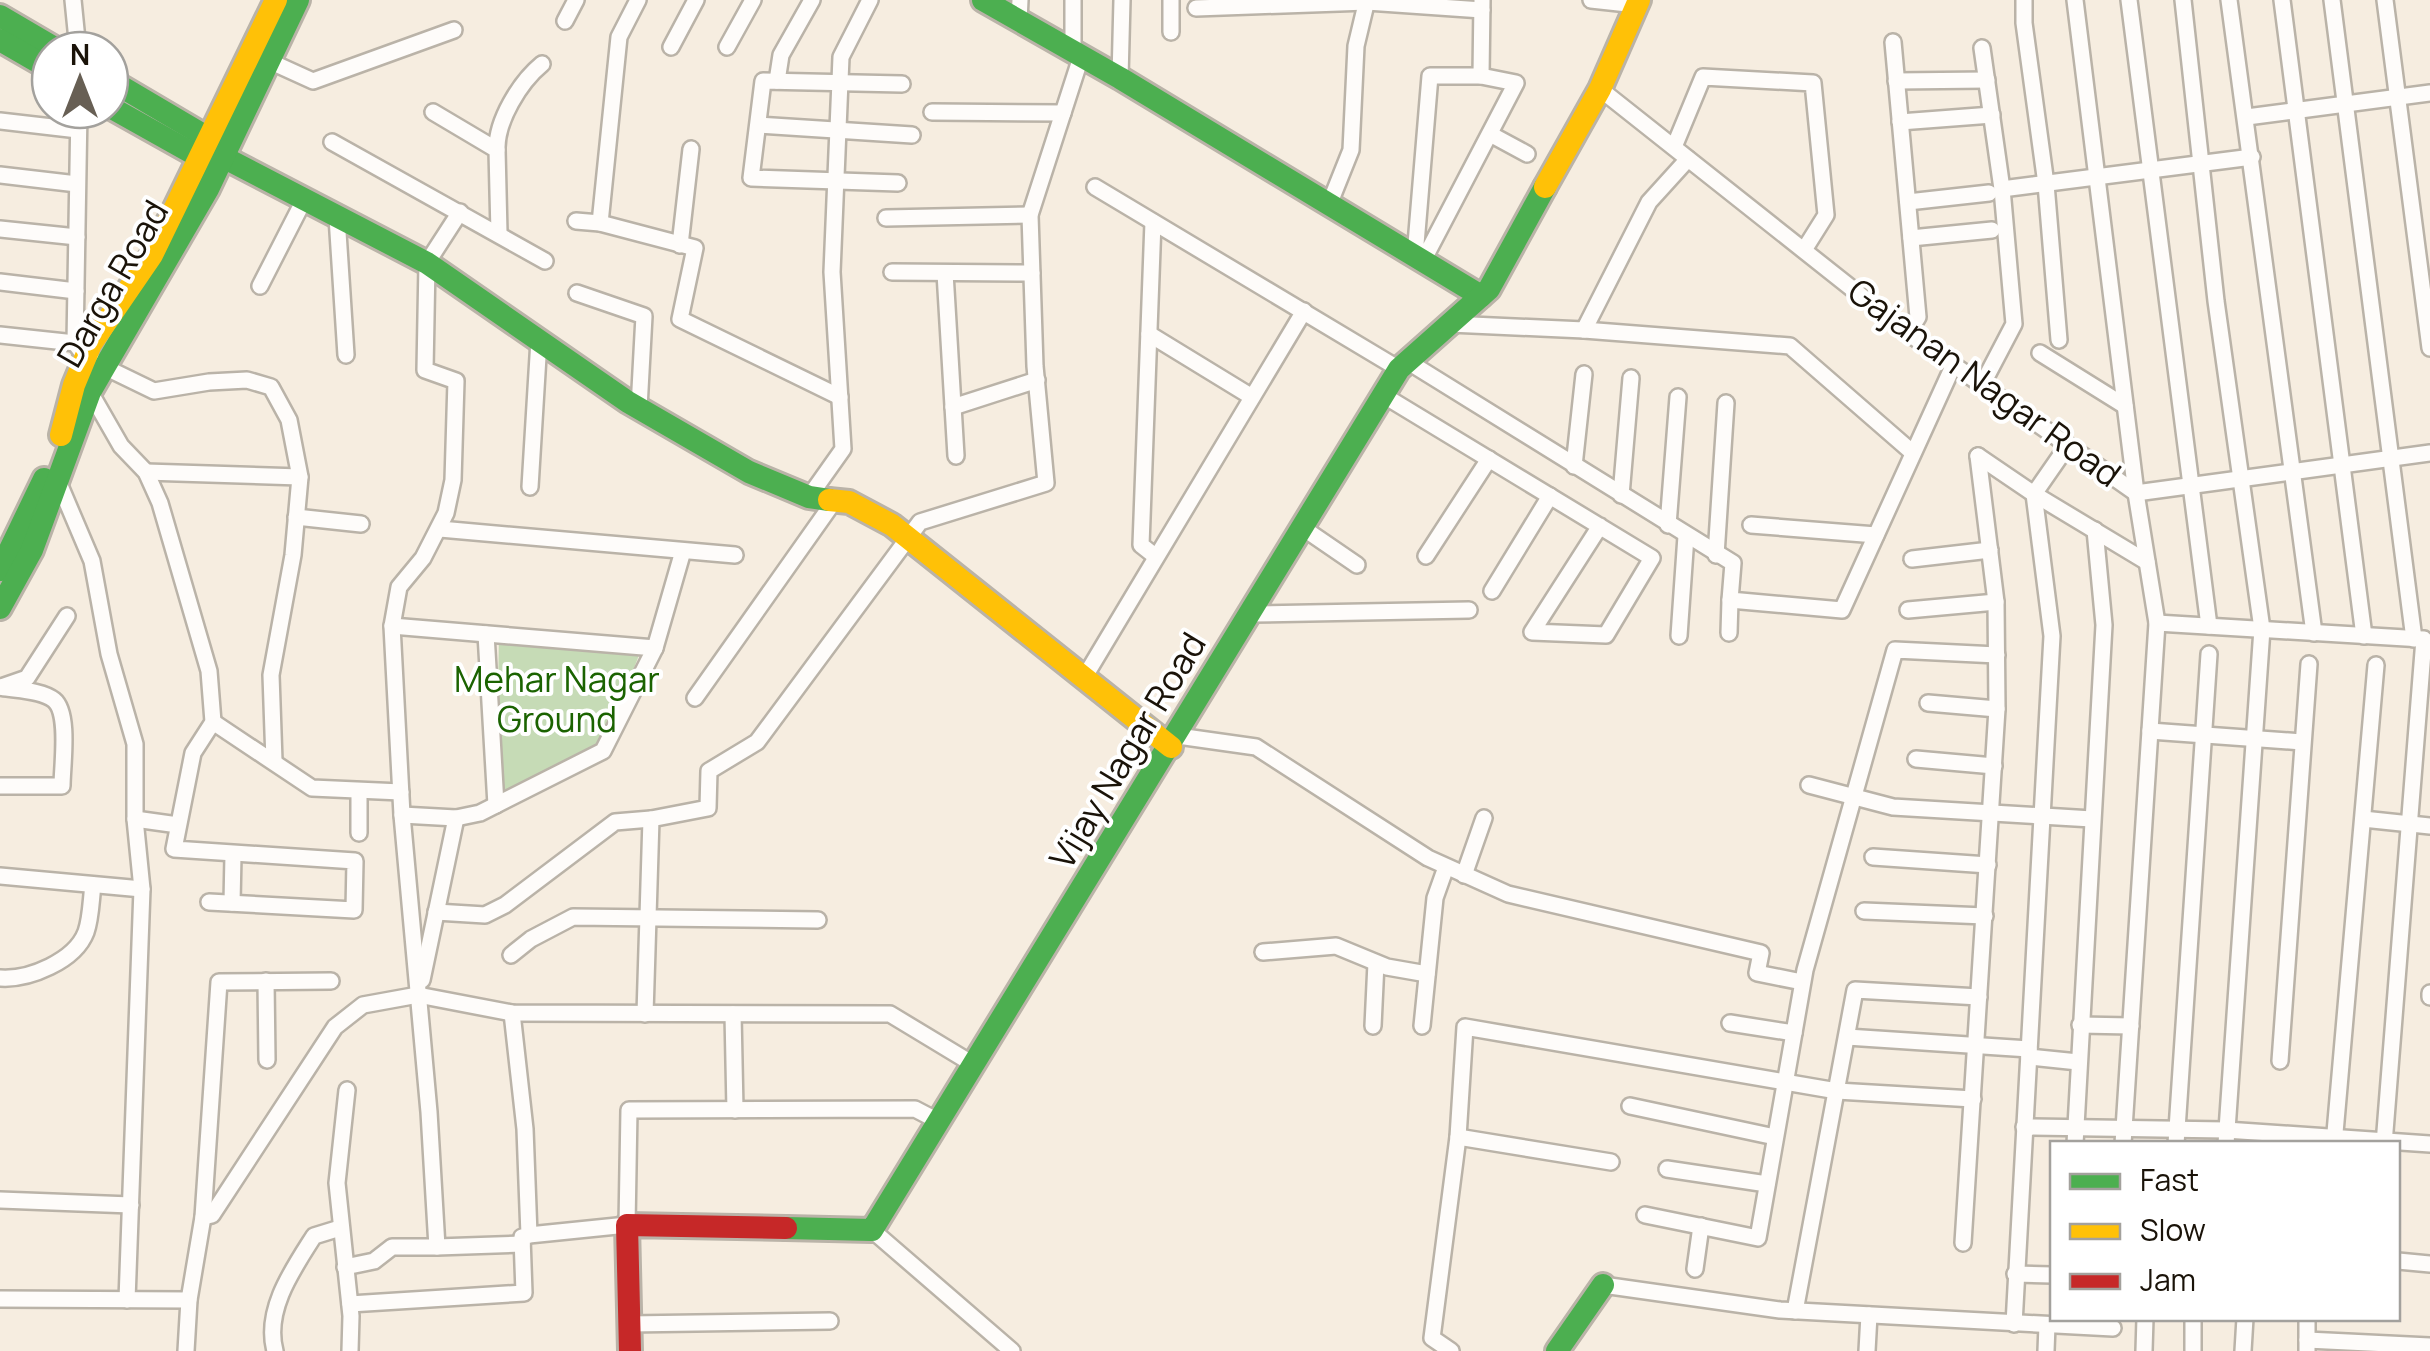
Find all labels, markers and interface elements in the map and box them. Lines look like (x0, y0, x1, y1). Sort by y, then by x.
north arrow (30, 30, 130, 130)
text: N (70, 35, 90, 73)
street label: Darga Road (45, 191, 179, 376)
street label: Gajanan Nagar Road (1838, 267, 2131, 498)
street label: Vijay Nagar Road (1038, 624, 1217, 877)
park label: Mehar Nagar Ground (454, 655, 660, 743)
legend (2050, 1141, 2400, 1321)
text: Fast (2140, 1159, 2199, 1200)
text: Slow (2140, 1209, 2206, 1250)
text: Jam (2140, 1259, 2196, 1300)

